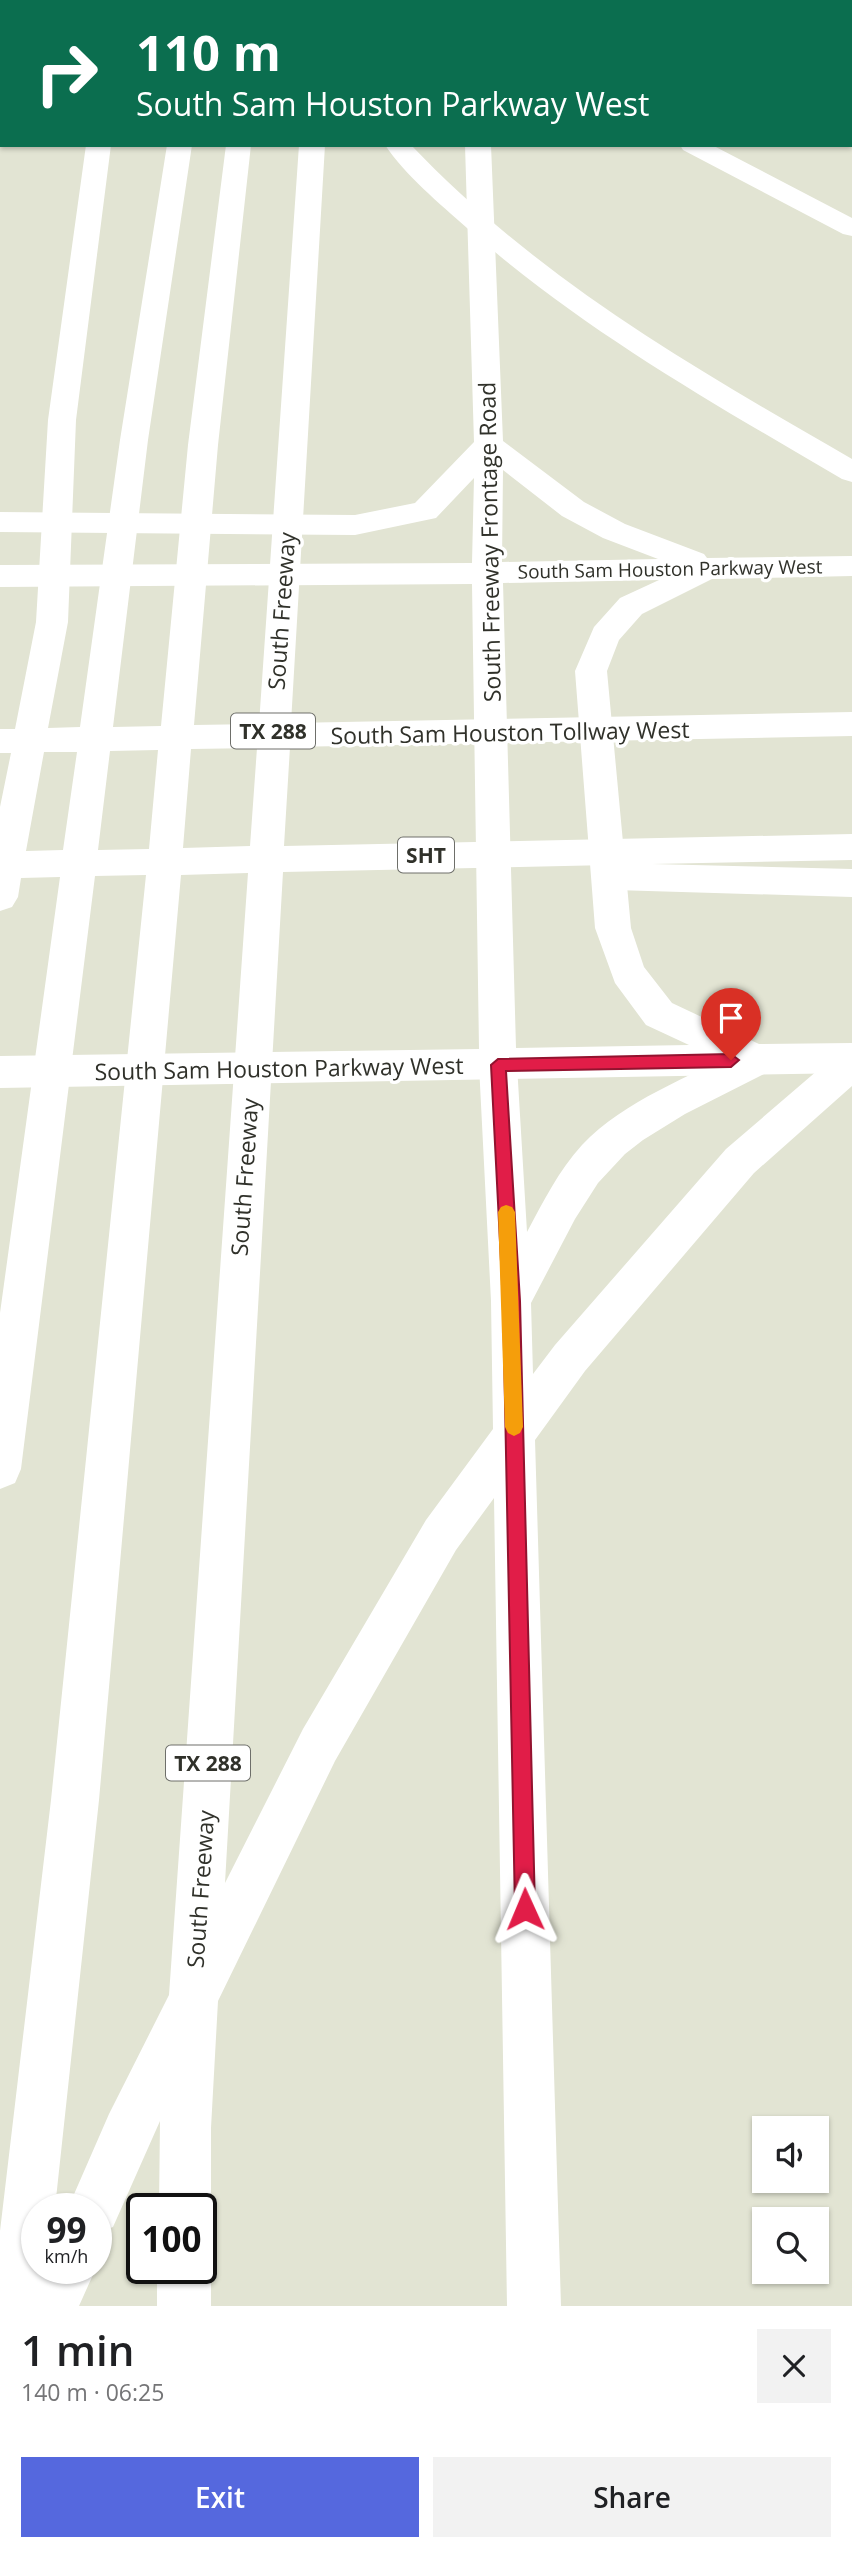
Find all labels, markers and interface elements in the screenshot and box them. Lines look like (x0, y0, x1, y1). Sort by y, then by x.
text: 110 m (136, 19, 281, 85)
icon: right (21, 28, 112, 119)
text: South Sam Houston Parkway West (136, 82, 649, 125)
street label: South Freeway Frontage Road (470, 382, 508, 702)
street label: South Freeway (260, 531, 303, 691)
street label: South Sam Houston Parkway West (517, 553, 823, 585)
street label: South Sam Houston Tollway West (330, 713, 690, 751)
road number: TX 288 (231, 714, 315, 748)
road number: SHT (398, 838, 454, 872)
pin (701, 988, 761, 1060)
icon: arrive (712, 999, 750, 1037)
street label: South Sam Houston Parkway West (94, 1049, 464, 1087)
street label: South Freeway (223, 1097, 266, 1257)
road number: TX 288 (166, 1746, 250, 1780)
street label: South Freeway (179, 1809, 222, 1969)
position arrow (488, 1872, 562, 1946)
map controls (752, 2116, 829, 2284)
button: sound (752, 2116, 829, 2193)
speed limit sign: 100 (126, 2193, 217, 2284)
text: 99 (46, 2206, 87, 2253)
button: search (752, 2207, 829, 2284)
text: km/h (45, 2244, 88, 2268)
text: 1 min (21, 2321, 134, 2378)
button: close (757, 2329, 831, 2403)
text: 140 m · 06:25 (21, 2376, 164, 2408)
button: Exit (21, 2457, 419, 2537)
button: Share (433, 2457, 831, 2537)

